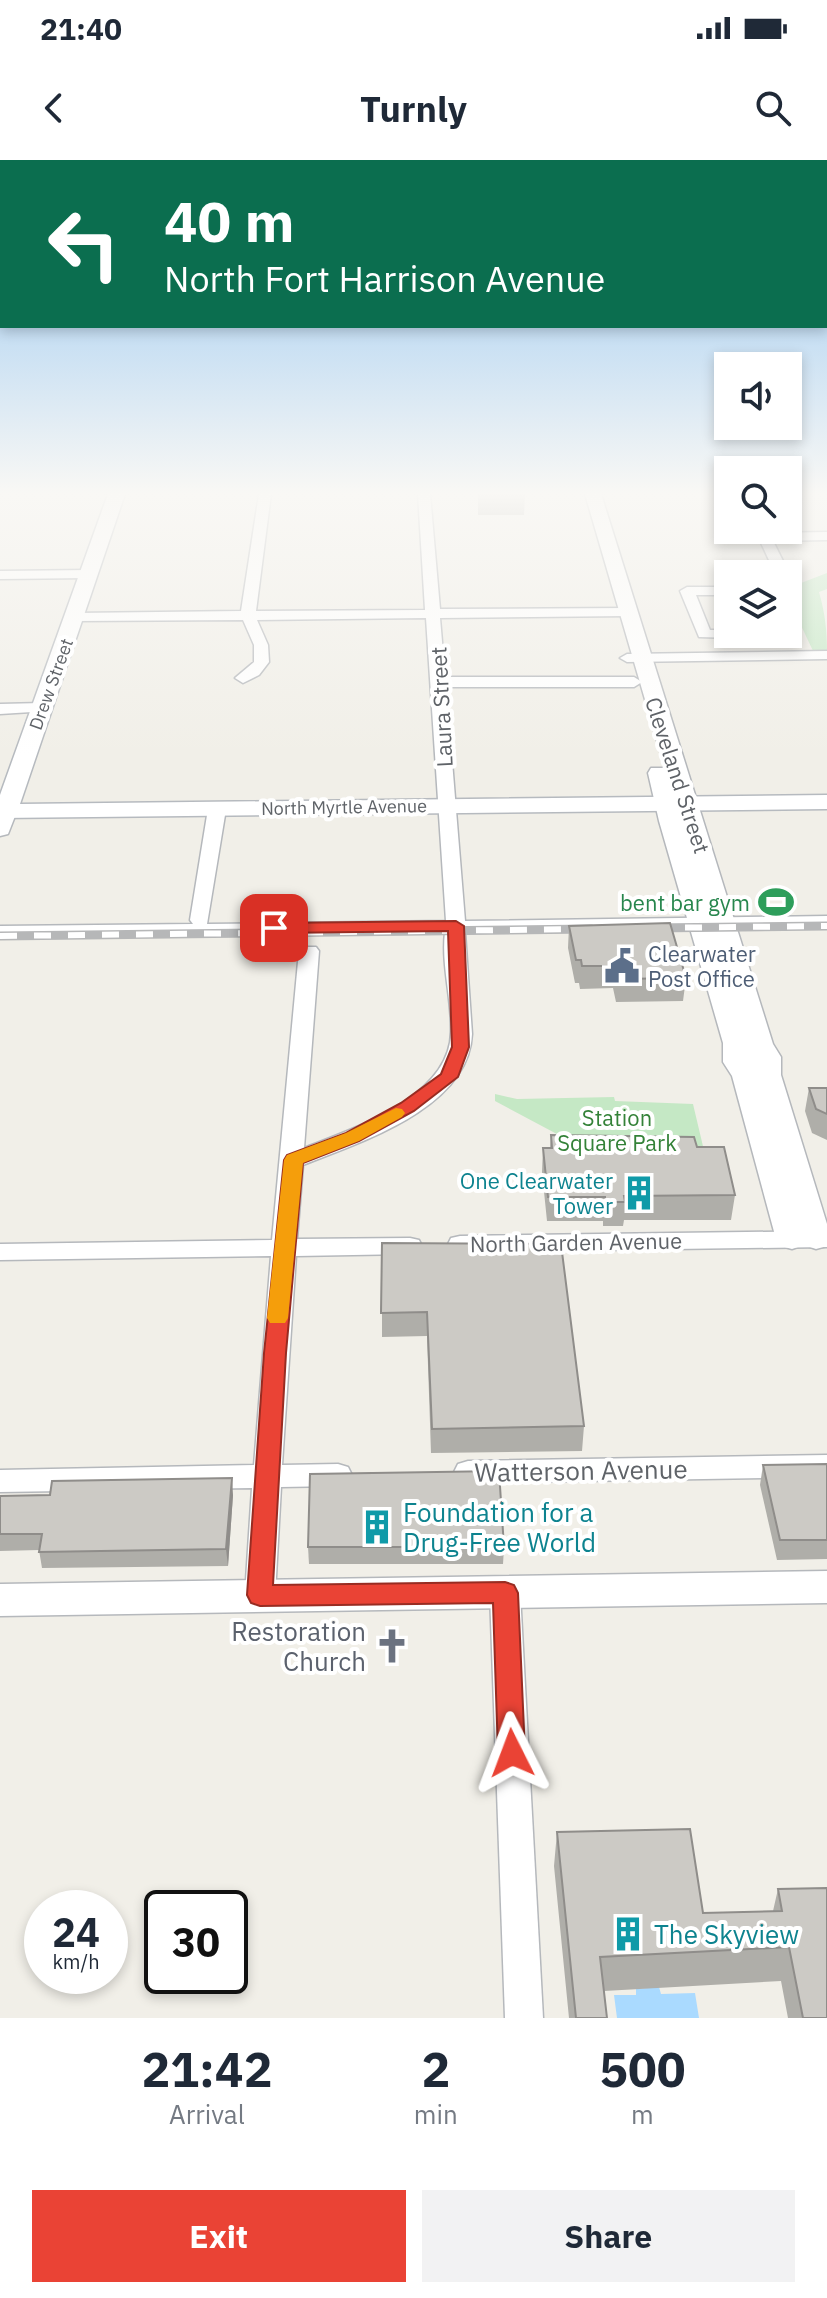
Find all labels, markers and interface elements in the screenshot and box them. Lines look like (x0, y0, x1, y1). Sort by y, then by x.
text: 21:40 (40, 9, 122, 48)
text: Turnly (360, 85, 467, 132)
icon: back (32, 86, 76, 130)
icon: search (751, 86, 795, 130)
text: 40 m (164, 185, 294, 257)
icon: left (32, 192, 136, 296)
text: North Fort Harrison Avenue (164, 255, 605, 302)
map controls (714, 352, 802, 648)
button: sound (714, 352, 802, 440)
button: search (714, 456, 802, 544)
button: layers (714, 560, 802, 648)
street label: Drew Street (24, 635, 78, 733)
street label: Laura Street (423, 646, 459, 768)
street label: Cleveland Street (639, 693, 717, 857)
street label: North Myrtle Avenue (261, 794, 427, 820)
sports icon: bent bar gym (757, 883, 795, 921)
place label: bent bar gym (620, 888, 750, 917)
pin (240, 894, 308, 962)
icon: arrive (252, 906, 296, 950)
place label: Clearwater Post Office (648, 939, 756, 993)
public building icon: Clearwater Post Office (603, 947, 641, 985)
park label: Station Square Park (557, 1103, 677, 1157)
place label: One Clearwater Tower (460, 1166, 613, 1220)
building icon: One Clearwater Tower (620, 1174, 658, 1212)
street label: North Garden Avenue (470, 1226, 682, 1258)
street label: Watterson Avenue (474, 1451, 688, 1489)
place label: Foundation for a Drug-Free World (403, 1495, 596, 1559)
building icon: Foundation for a Drug-Free World (358, 1508, 396, 1546)
place label: Restoration Church (231, 1614, 366, 1678)
church icon: Restoration Church (373, 1627, 411, 1665)
position arrow (470, 1711, 554, 1795)
speed limit sign: 30 (144, 1890, 248, 1994)
text: 24 (52, 1906, 100, 1958)
building icon: The Skyview (609, 1915, 647, 1953)
place label: The Skyview (654, 1917, 799, 1951)
text: km/h (52, 1948, 100, 1975)
text: 21:42 (141, 2038, 272, 2100)
text: 2 (421, 2038, 450, 2100)
text: 500 (599, 2038, 686, 2100)
text: Arrival (169, 2097, 245, 2131)
text: min (414, 2097, 458, 2131)
text: m (631, 2097, 654, 2131)
button: Exit (32, 2190, 406, 2282)
button: Share (422, 2190, 795, 2282)

